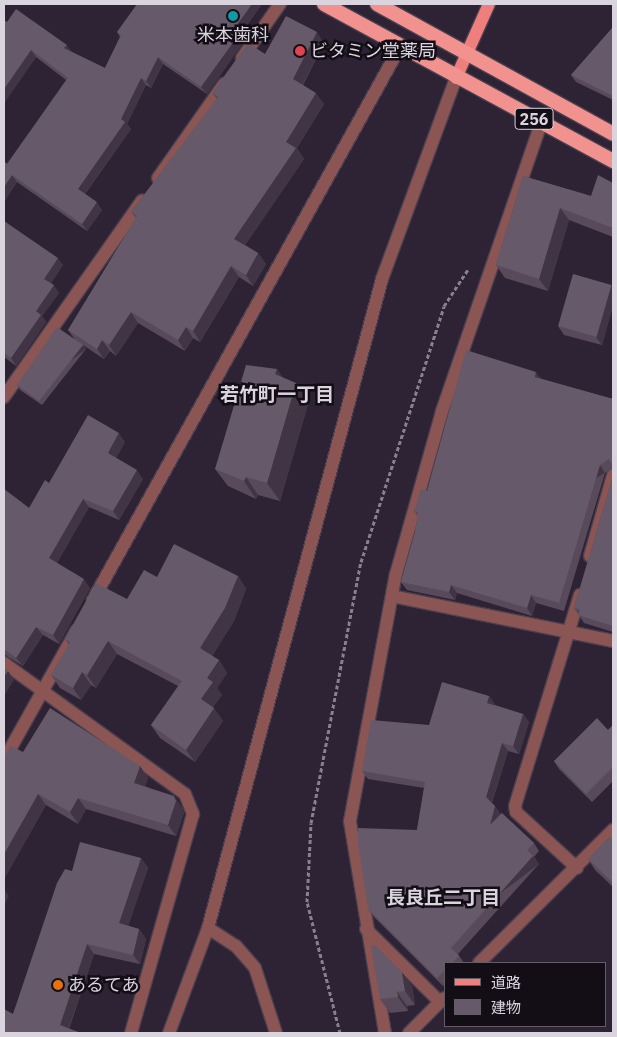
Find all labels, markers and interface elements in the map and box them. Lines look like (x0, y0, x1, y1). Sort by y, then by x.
marker: 米本歯科 (227, 10, 239, 22)
place label: 米本歯科 (197, 24, 269, 46)
place label: ビタミン堂薬局 (310, 40, 436, 62)
marker: ビタミン堂薬局 (294, 45, 306, 57)
road number: 256 (514, 106, 554, 132)
district label: 若竹町一丁目 (220, 384, 334, 406)
district label: 長良丘二丁目 (386, 887, 500, 909)
legend (444, 962, 607, 1027)
text: 道路 (491, 973, 521, 992)
place label: あるてあ (68, 974, 140, 996)
marker: あるてあ (52, 979, 64, 991)
text: 建物 (491, 998, 521, 1017)

